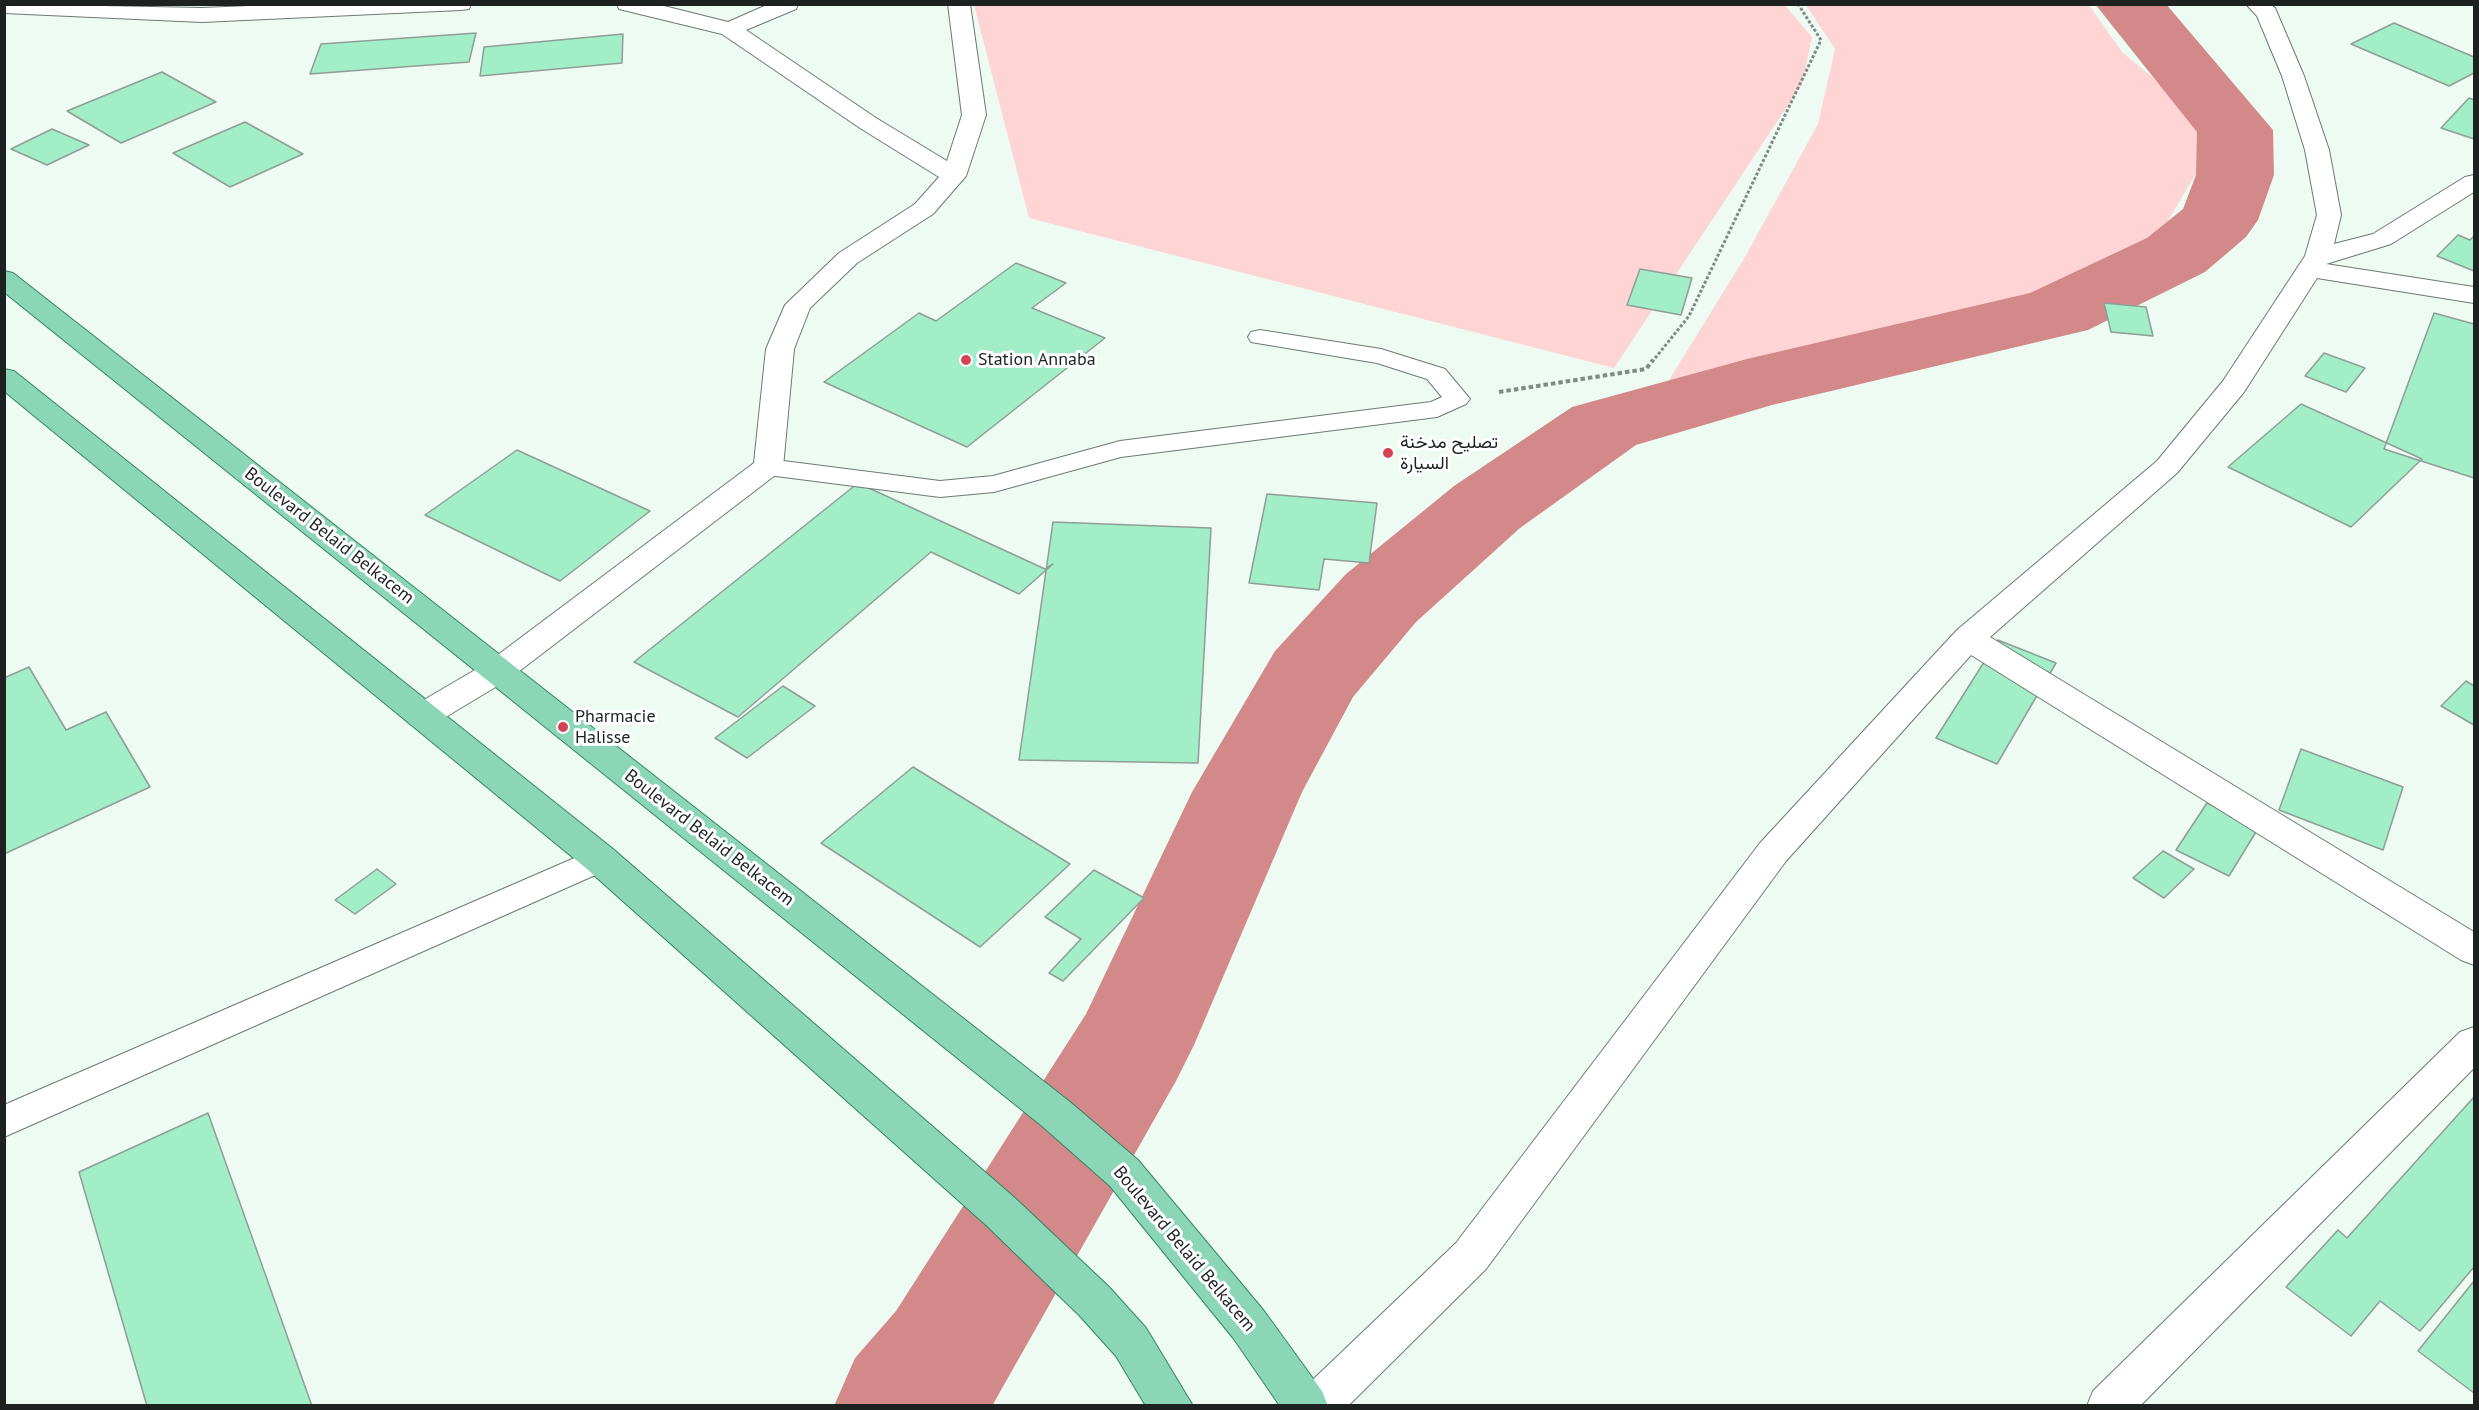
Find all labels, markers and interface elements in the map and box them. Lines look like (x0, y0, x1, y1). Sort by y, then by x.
place label: Station Annaba (978, 349, 1096, 371)
marker: Station Annaba (959, 353, 973, 367)
place label: تصليح مدخنة السيارة (1400, 432, 1498, 474)
marker: تصليح مدخنة السيارة (1381, 446, 1395, 460)
street label: Boulevard Belaid Belkacem (240, 463, 418, 609)
place label: Pharmacie Halisse (575, 706, 656, 748)
marker: Pharmacie Halisse (556, 720, 570, 734)
street label: Boulevard Belaid Belkacem (620, 765, 798, 911)
street label: Boulevard Belaid Belkacem (1109, 1162, 1259, 1336)

